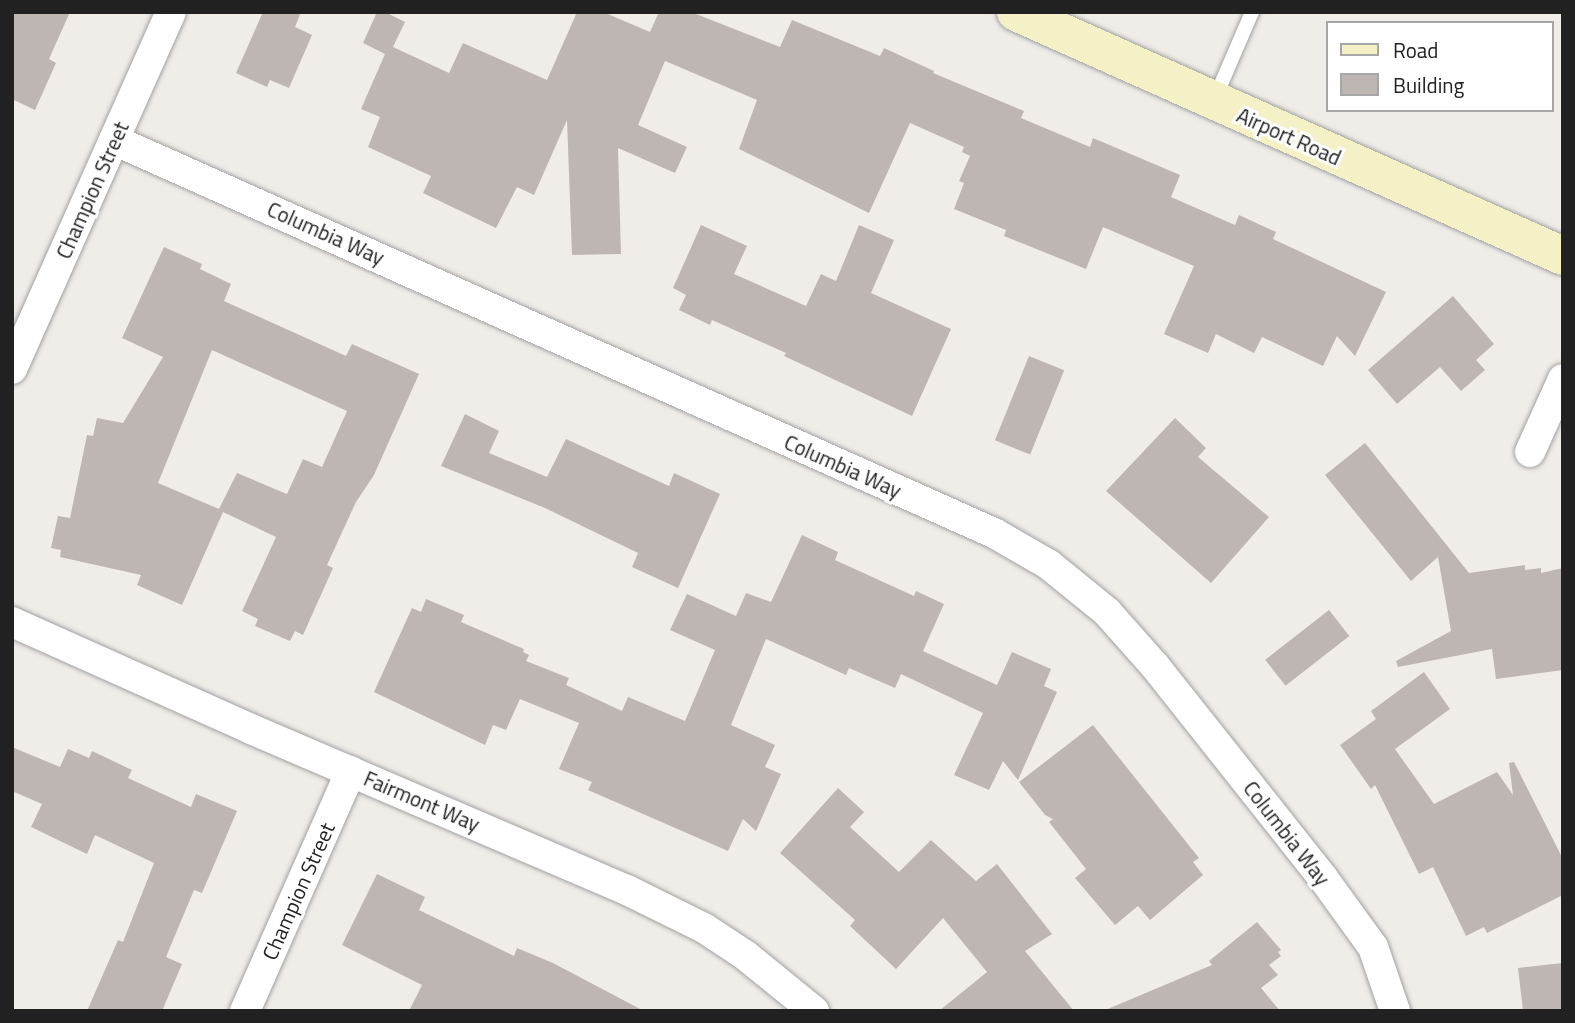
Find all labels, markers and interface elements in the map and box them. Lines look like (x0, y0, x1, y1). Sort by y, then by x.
legend (1326, 21, 1554, 112)
text: Road (1393, 34, 1438, 66)
text: Building (1393, 69, 1464, 101)
street label: Airport Road (1233, 102, 1345, 170)
street label: Champion Street (50, 117, 134, 263)
street label: Columbia Way (264, 196, 388, 270)
street label: Columbia Way (781, 429, 905, 503)
street label: Fairmont Way (360, 765, 484, 837)
street label: Columbia Way (1238, 776, 1336, 890)
street label: Champion Street (256, 818, 340, 964)

